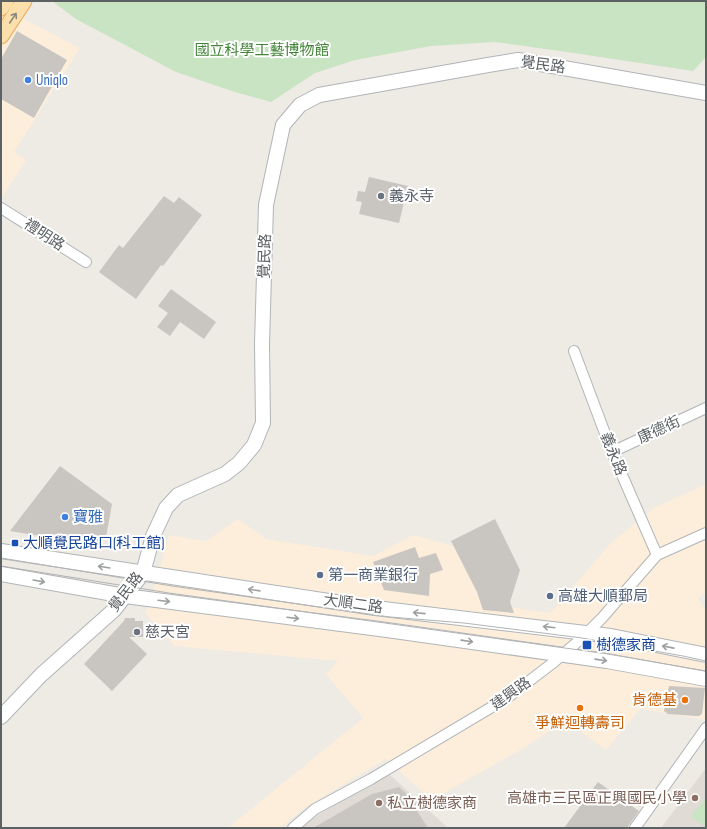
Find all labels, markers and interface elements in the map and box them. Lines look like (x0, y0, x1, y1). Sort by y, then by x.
one-way arrow (9, 13, 17, 24)
park label: 國立科學工藝博物館 (194, 41, 330, 60)
street label: 覺民路 (519, 52, 567, 78)
place label: Uniqlo (36, 71, 68, 90)
marker: Uniqlo (23, 75, 33, 85)
place label: 義永寺 (389, 187, 434, 206)
marker: 義永寺 (376, 191, 386, 201)
street label: 禮明路 (20, 215, 68, 255)
street label: 覺民路 (255, 233, 275, 279)
street label: 康德街 (635, 412, 683, 448)
street label: 義永路 (596, 430, 630, 478)
place label: 寶雅 (73, 508, 103, 527)
marker: 寶雅 (60, 512, 70, 522)
place label: 大順覺民路口(科工館) (23, 534, 165, 553)
marker: 大順覺民路口(科工館) (10, 538, 20, 548)
one-way arrow (98, 563, 111, 571)
place label: 第一商業銀行 (328, 566, 418, 585)
street label: 覺民路 (105, 568, 147, 616)
marker: 第一商業銀行 (315, 570, 325, 580)
one-way arrow (33, 577, 46, 585)
one-way arrow (248, 586, 261, 594)
place label: 高雄大順郵局 (558, 587, 648, 606)
street label: 大順二路 (322, 590, 384, 618)
marker: 高雄大順郵局 (545, 591, 555, 601)
one-way arrow (157, 597, 170, 605)
one-way arrow (413, 609, 426, 617)
one-way arrow (286, 614, 299, 621)
place label: 慈天宮 (145, 623, 190, 642)
one-way arrow (543, 624, 556, 631)
marker: 慈天宮 (132, 627, 142, 637)
place label: 樹德家商 (596, 636, 656, 655)
one-way arrow (460, 637, 473, 645)
marker: 樹德家商 (581, 639, 593, 651)
one-way arrow (662, 643, 675, 651)
one-way arrow (594, 656, 607, 664)
street label: 建興路 (487, 673, 535, 715)
place label: 肯德基 (632, 691, 677, 710)
marker: 肯德基 (680, 695, 690, 705)
marker: 爭鮮迴轉壽司 (575, 703, 585, 713)
place label: 爭鮮迴轉壽司 (535, 714, 625, 733)
place label: 高雄市三民區正興國民小學 (507, 789, 687, 808)
marker: 高雄市三民區正興國民小學 (690, 793, 700, 803)
place label: 私立樹德家商 (387, 794, 477, 813)
marker: 私立樹德家商 (374, 798, 384, 808)

